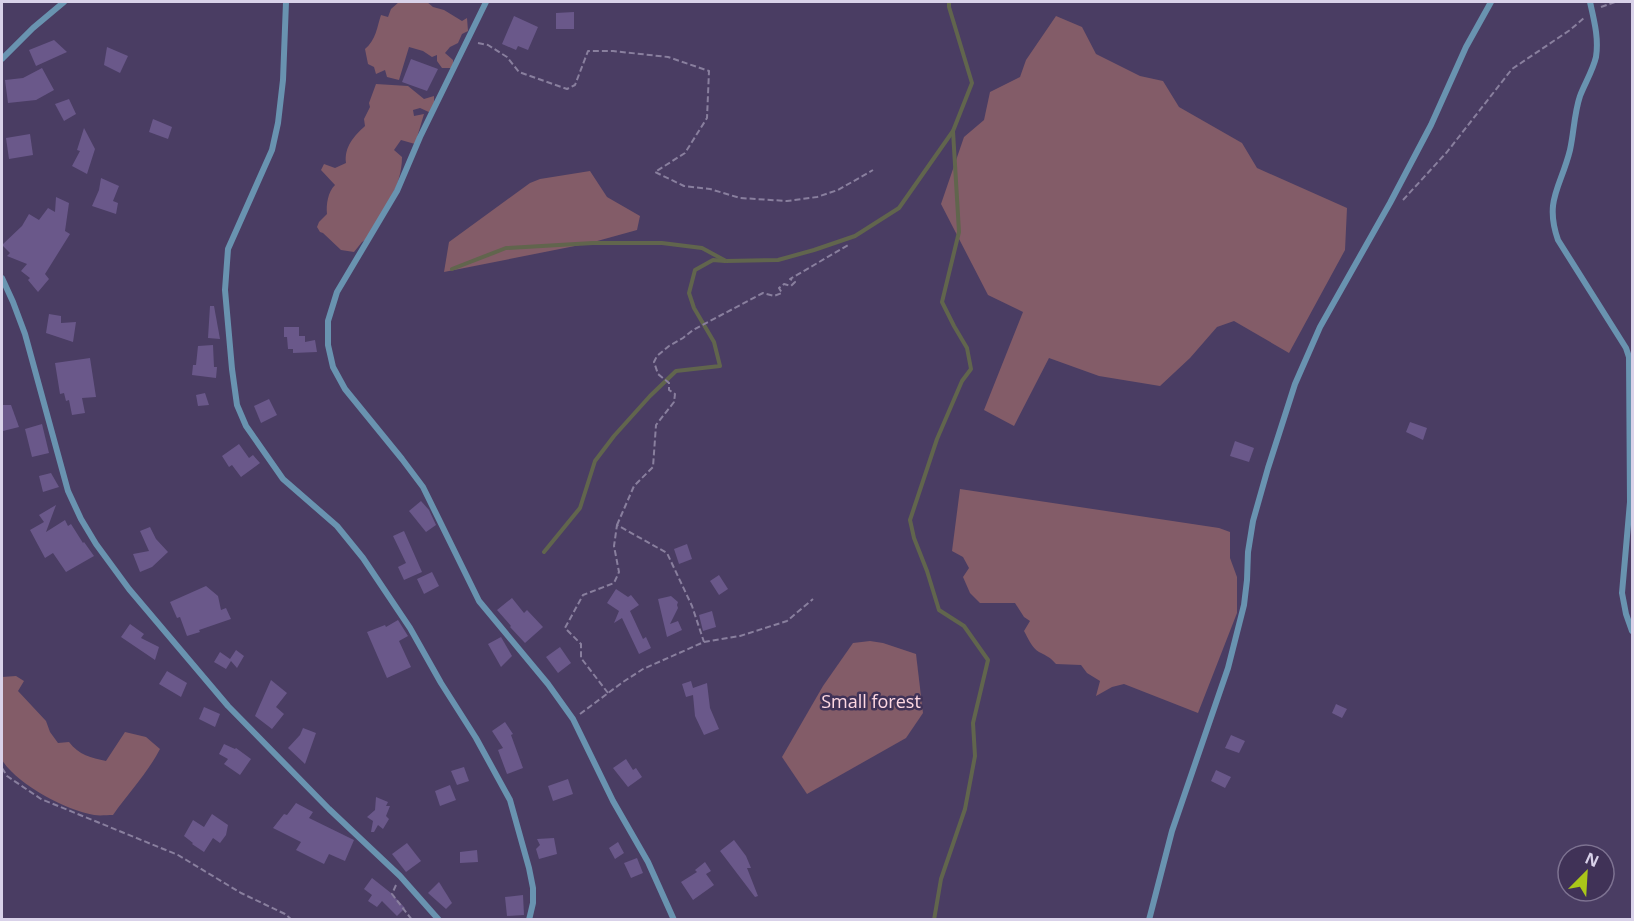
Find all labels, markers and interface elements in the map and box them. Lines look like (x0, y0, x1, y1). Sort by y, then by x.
park label: Small forest (821, 689, 921, 713)
north arrow (1556, 843, 1616, 903)
text: N (1582, 847, 1603, 872)

